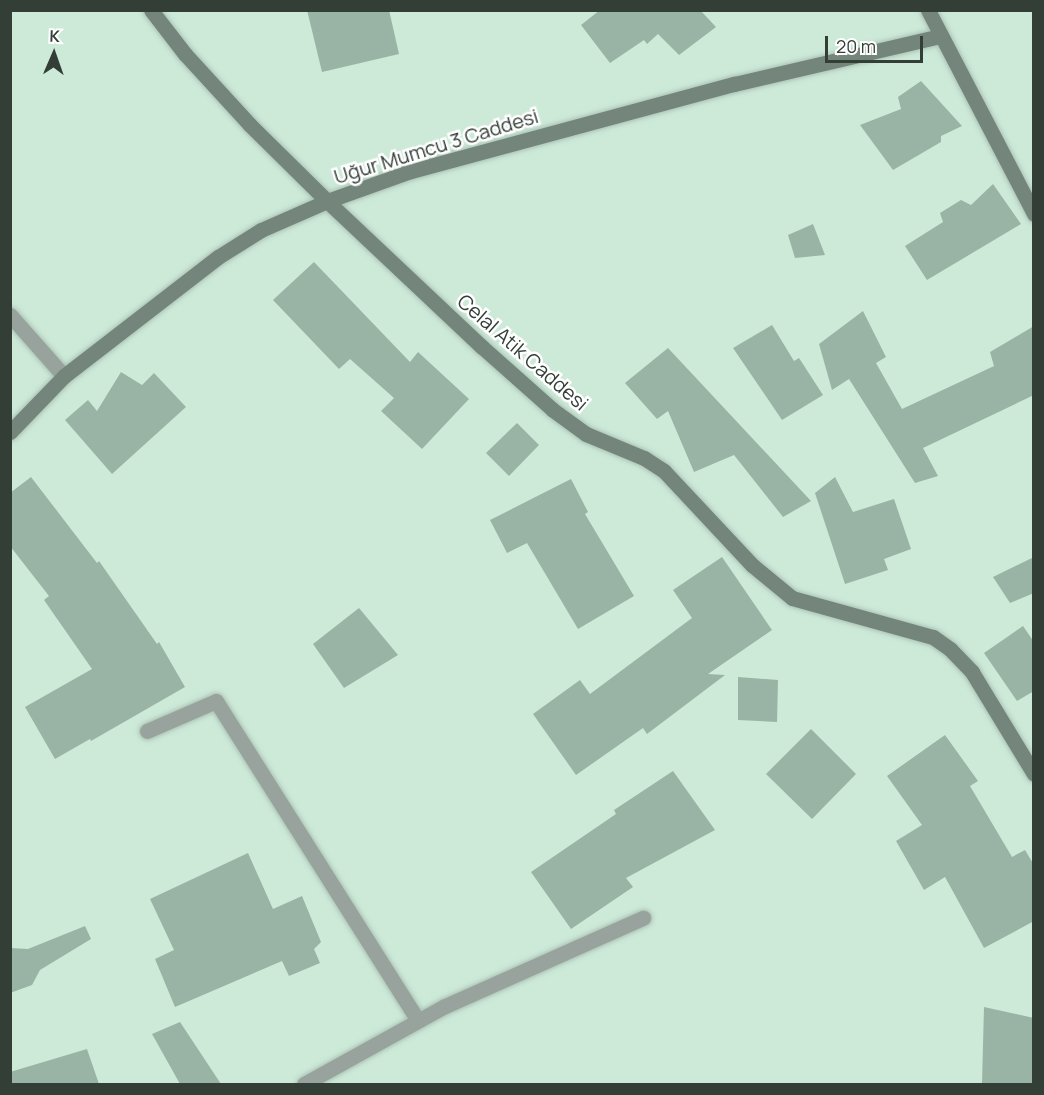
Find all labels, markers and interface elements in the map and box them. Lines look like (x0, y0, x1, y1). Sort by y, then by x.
north arrow (24, 24, 84, 84)
scale bar (828, 24, 926, 62)
text: K (49, 25, 60, 47)
text: 20 m (836, 34, 876, 58)
street label: Uğur Mumcu 3 Caddesi (331, 103, 541, 189)
street label: Celal Atik Caddesi (453, 289, 593, 415)

